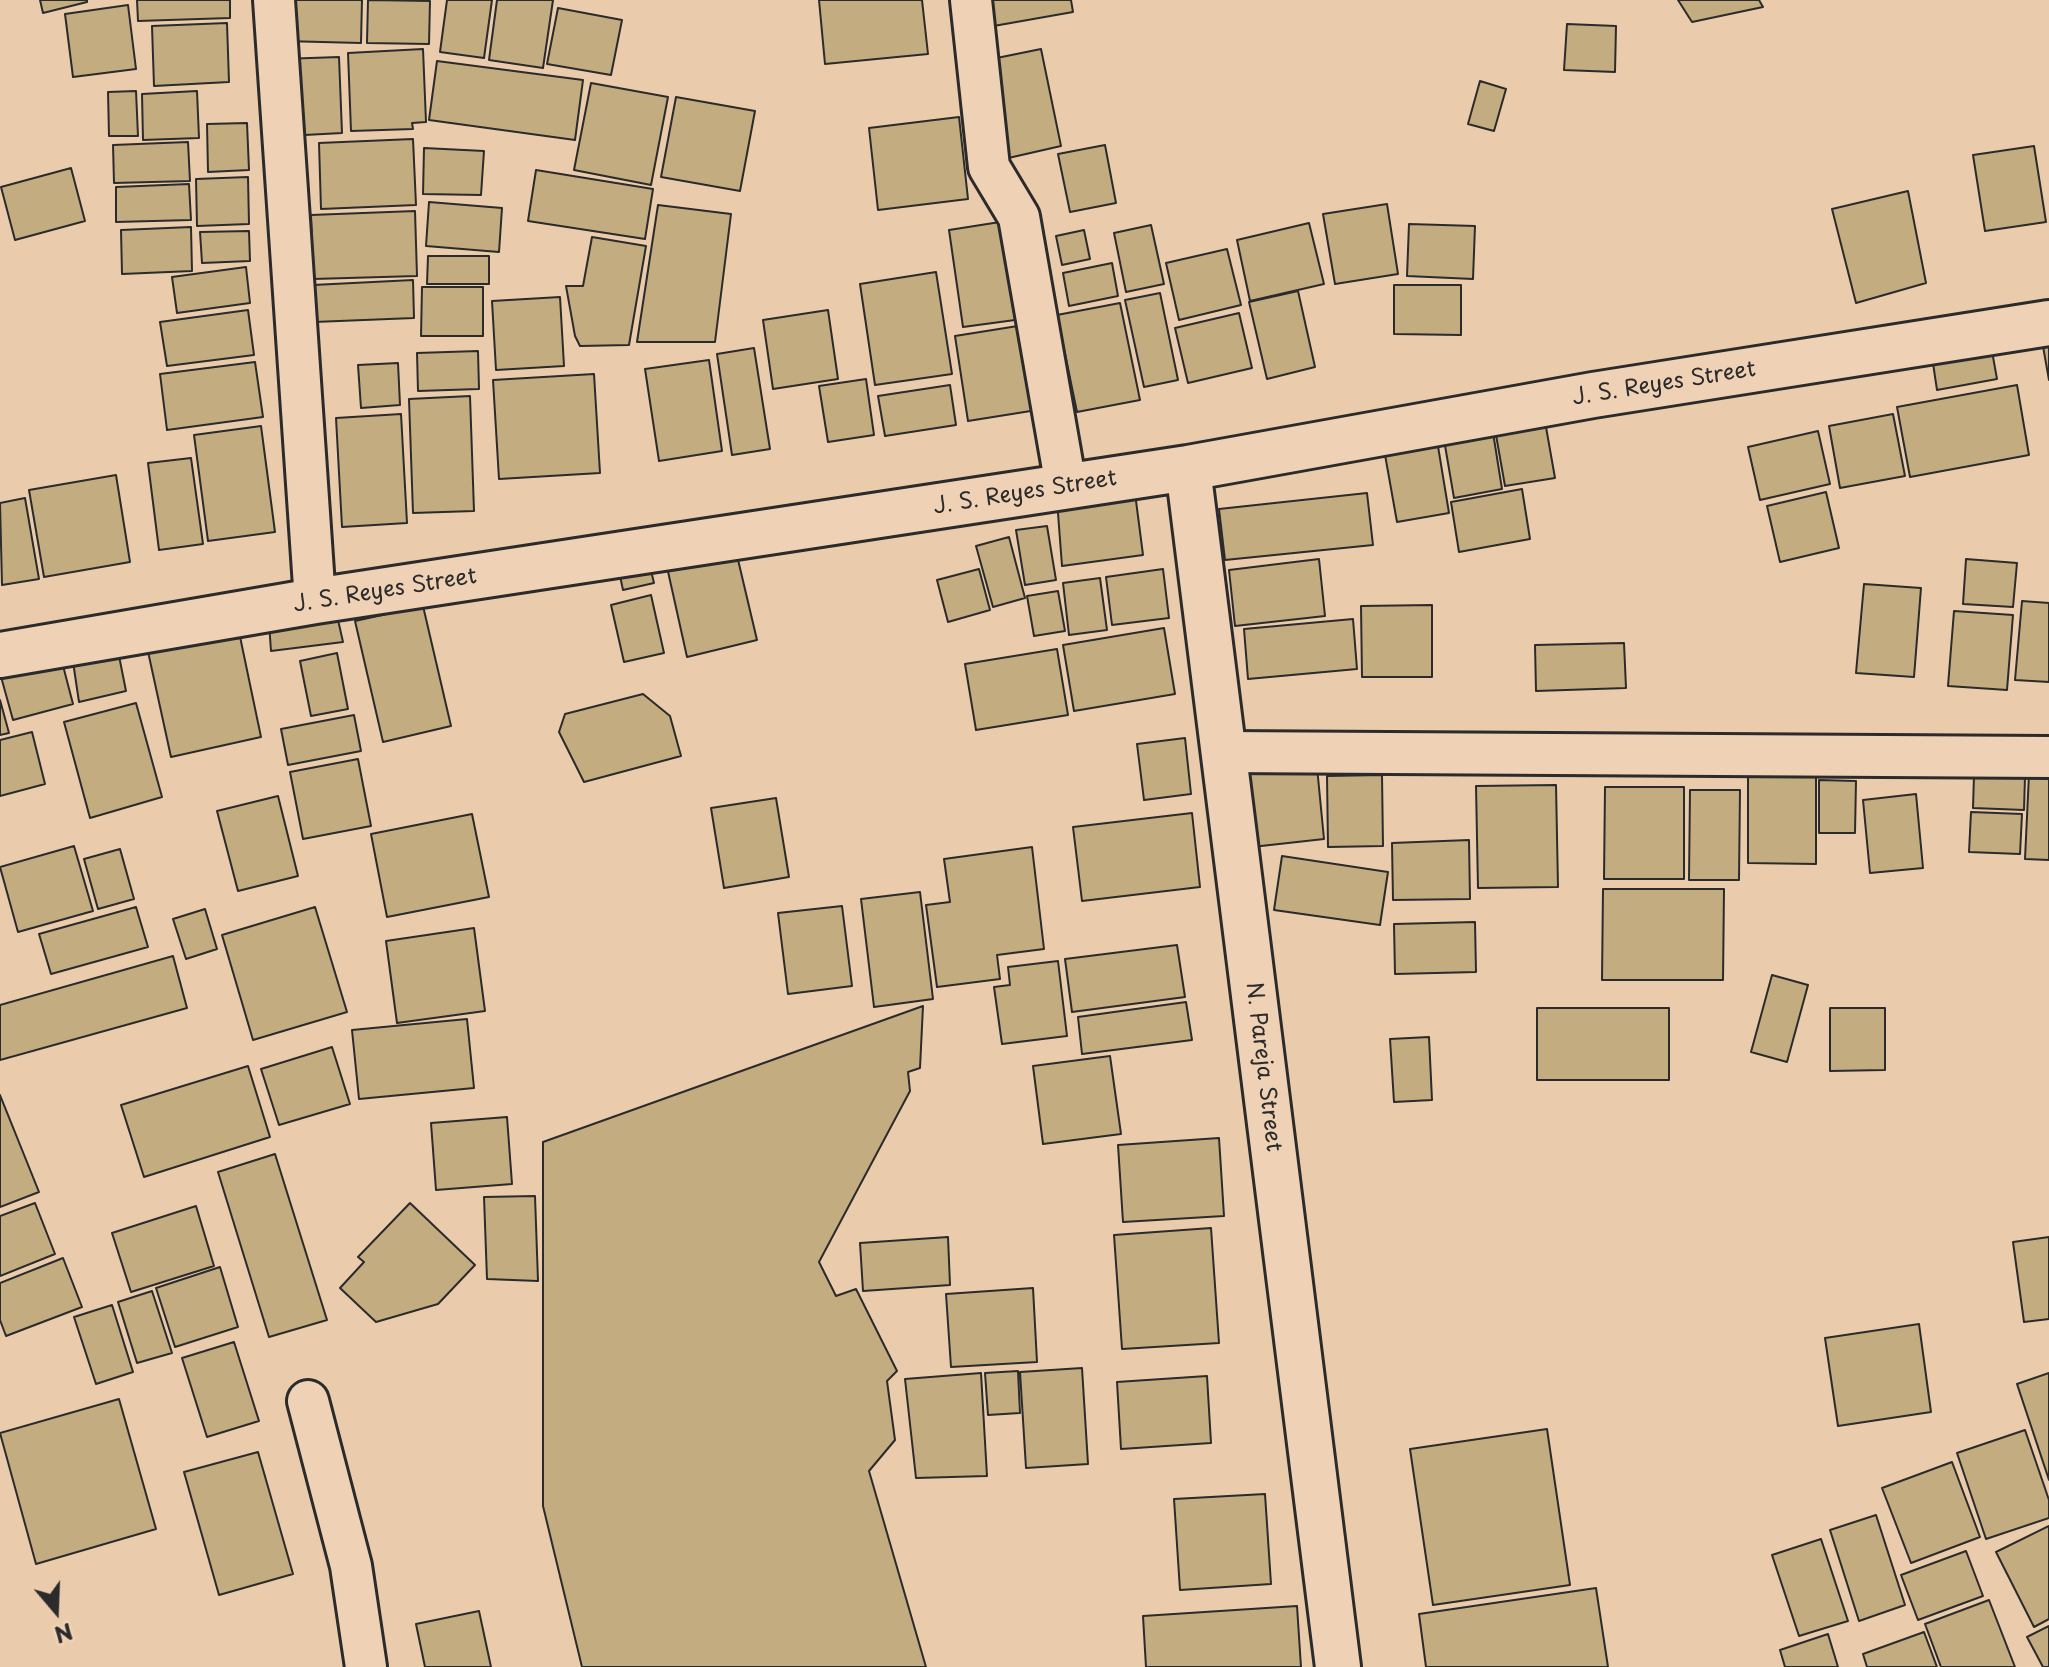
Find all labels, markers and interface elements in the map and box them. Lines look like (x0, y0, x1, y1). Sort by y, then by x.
street label: J. S. Reyes Street (1570, 356, 1758, 412)
street label: J. S. Reyes Street (931, 465, 1119, 521)
street label: J. S. Reyes Street (291, 563, 479, 619)
street label: N. Pareja Street (1239, 981, 1287, 1153)
north arrow (16, 1571, 96, 1651)
text: N (50, 1616, 78, 1653)

